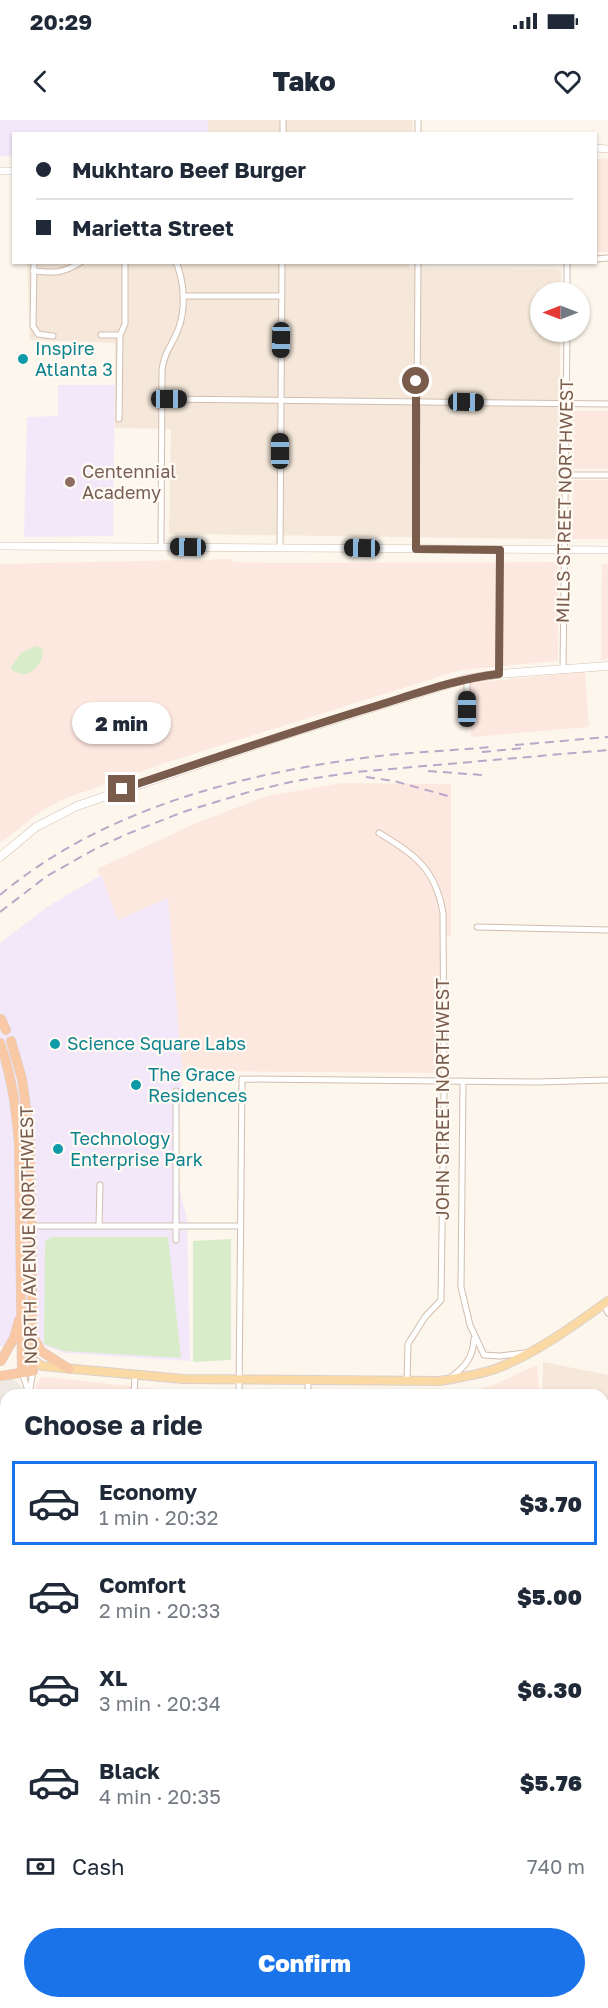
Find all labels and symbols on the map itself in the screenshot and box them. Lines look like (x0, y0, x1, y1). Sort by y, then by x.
north arrow (530, 282, 590, 342)
car (272, 322, 290, 358)
place label: Inspire Atlanta 3 (35, 337, 113, 380)
marker: Inspire Atlanta 3 (16, 352, 30, 366)
route start (402, 367, 429, 394)
street label: MILLS STREET NORTHWEST (551, 379, 577, 623)
car (151, 390, 187, 408)
car (448, 393, 484, 411)
car (271, 433, 289, 469)
place label: Centennial Academy (82, 460, 176, 503)
marker: Centennial Academy (63, 475, 77, 489)
car (170, 538, 206, 556)
car (344, 539, 380, 557)
car (458, 691, 476, 727)
callout: 2 min (72, 702, 172, 744)
route end (108, 775, 135, 802)
street label: JOHN STREET NORTHWEST (431, 978, 453, 1220)
place label: Science Square Labs (67, 1032, 246, 1054)
marker: Science Square Labs (48, 1037, 62, 1051)
place label: The Grace Residences (148, 1063, 247, 1106)
marker: The Grace Residences (129, 1078, 143, 1092)
street label: NORTH AVENUE NORTHWEST (15, 1105, 41, 1365)
place label: Technology Enterprise Park (70, 1127, 203, 1170)
marker: Technology Enterprise Park (51, 1142, 65, 1156)

